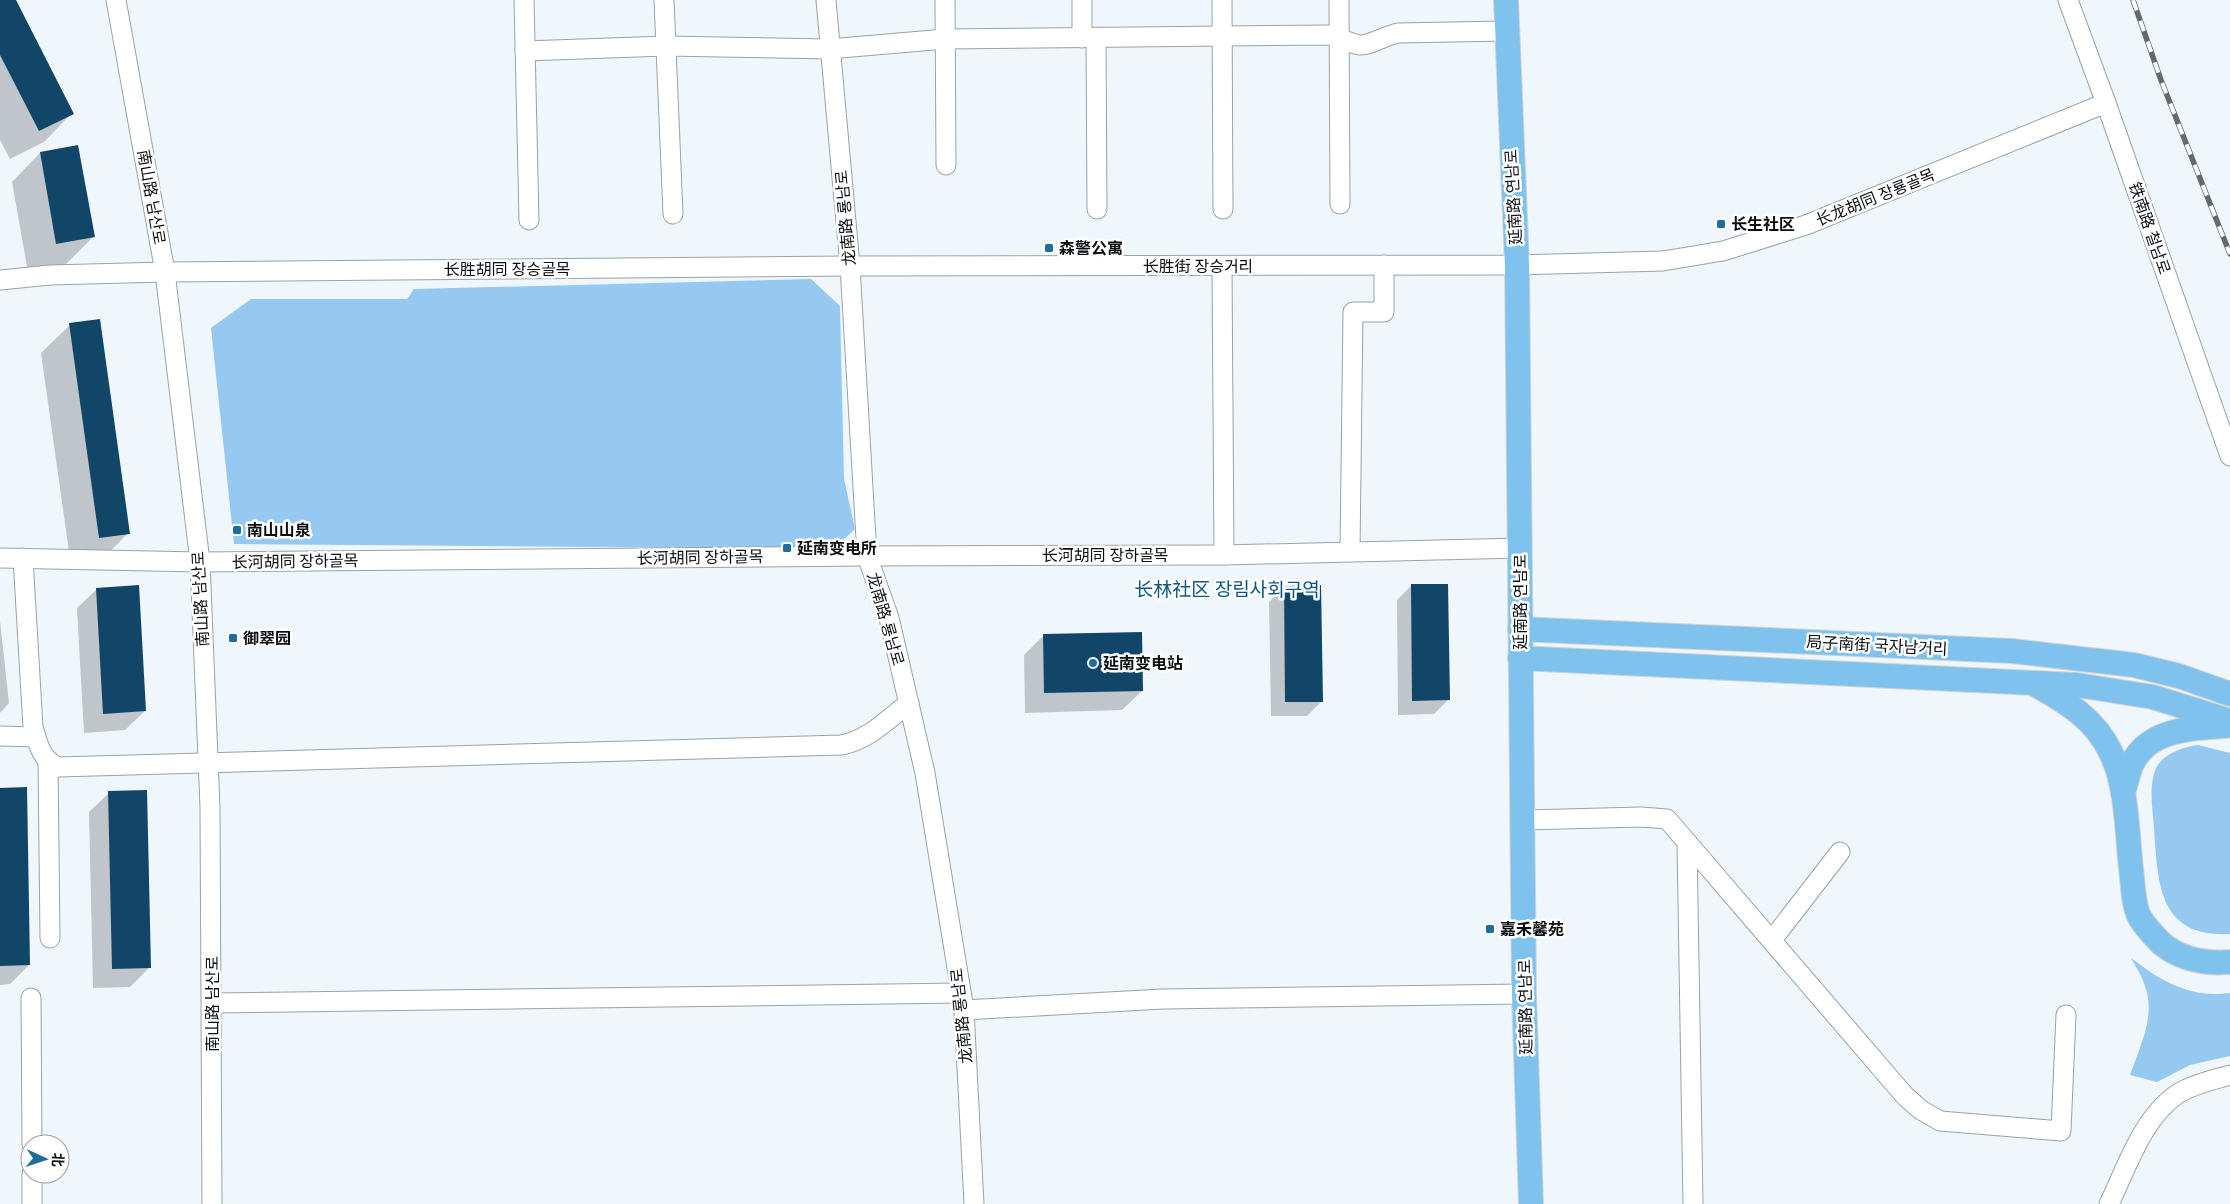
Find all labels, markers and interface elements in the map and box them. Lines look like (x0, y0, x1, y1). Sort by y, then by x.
street label: 南山路 남산로 (134, 148, 169, 246)
street label: 延南路 연남로 (1501, 148, 1525, 245)
street label: 长龙胡同 장룡골목 (1813, 165, 1938, 230)
street label: 龙南路 룡남로 (832, 169, 859, 267)
street label: 铁南路 철남로 (2125, 180, 2174, 277)
place label: 长生社区 (1731, 215, 1795, 234)
marker: 长生社区 (1715, 218, 1727, 230)
place label: 森警公寓 (1059, 239, 1123, 258)
marker: 森警公寓 (1043, 242, 1055, 254)
street label: 长胜街 장승거리 (1143, 257, 1253, 276)
street label: 长胜胡同 장승골목 (444, 260, 571, 279)
place label: 南山山泉 (247, 521, 311, 540)
marker: 南山山泉 (231, 524, 243, 536)
place label: 延南变电所 (797, 539, 877, 558)
marker: 延南变电所 (781, 542, 793, 554)
street label: 长河胡同 장하골목 (1042, 546, 1169, 565)
street label: 长河胡同 장하골목 (637, 547, 764, 568)
street label: 南山路 남산로 (188, 550, 212, 647)
street label: 长河胡同 장하골목 (232, 551, 359, 572)
street label: 延南路 연남로 (1511, 554, 1530, 650)
street label: 龙南路 룡남로 (863, 570, 908, 668)
district label: 长林社区 장림사회구역 (1134, 579, 1320, 601)
place label: 御翠园 (243, 629, 291, 648)
marker: 御翠园 (227, 632, 239, 644)
street label: 局子南街 국자남거리 (1806, 632, 1948, 659)
place label: 延南变电站 (1103, 654, 1183, 673)
marker: 延南变电站 (1087, 657, 1099, 669)
place label: 嘉禾馨苑 (1500, 920, 1564, 939)
marker: 嘉禾馨苑 (1484, 923, 1496, 935)
street label: 南山路 남산로 (203, 956, 222, 1052)
street label: 延南路 연남로 (1515, 959, 1536, 1055)
street label: 龙南路 룡남로 (947, 967, 976, 1065)
north arrow (20, 1134, 70, 1184)
text: 北 (49, 1152, 66, 1167)

